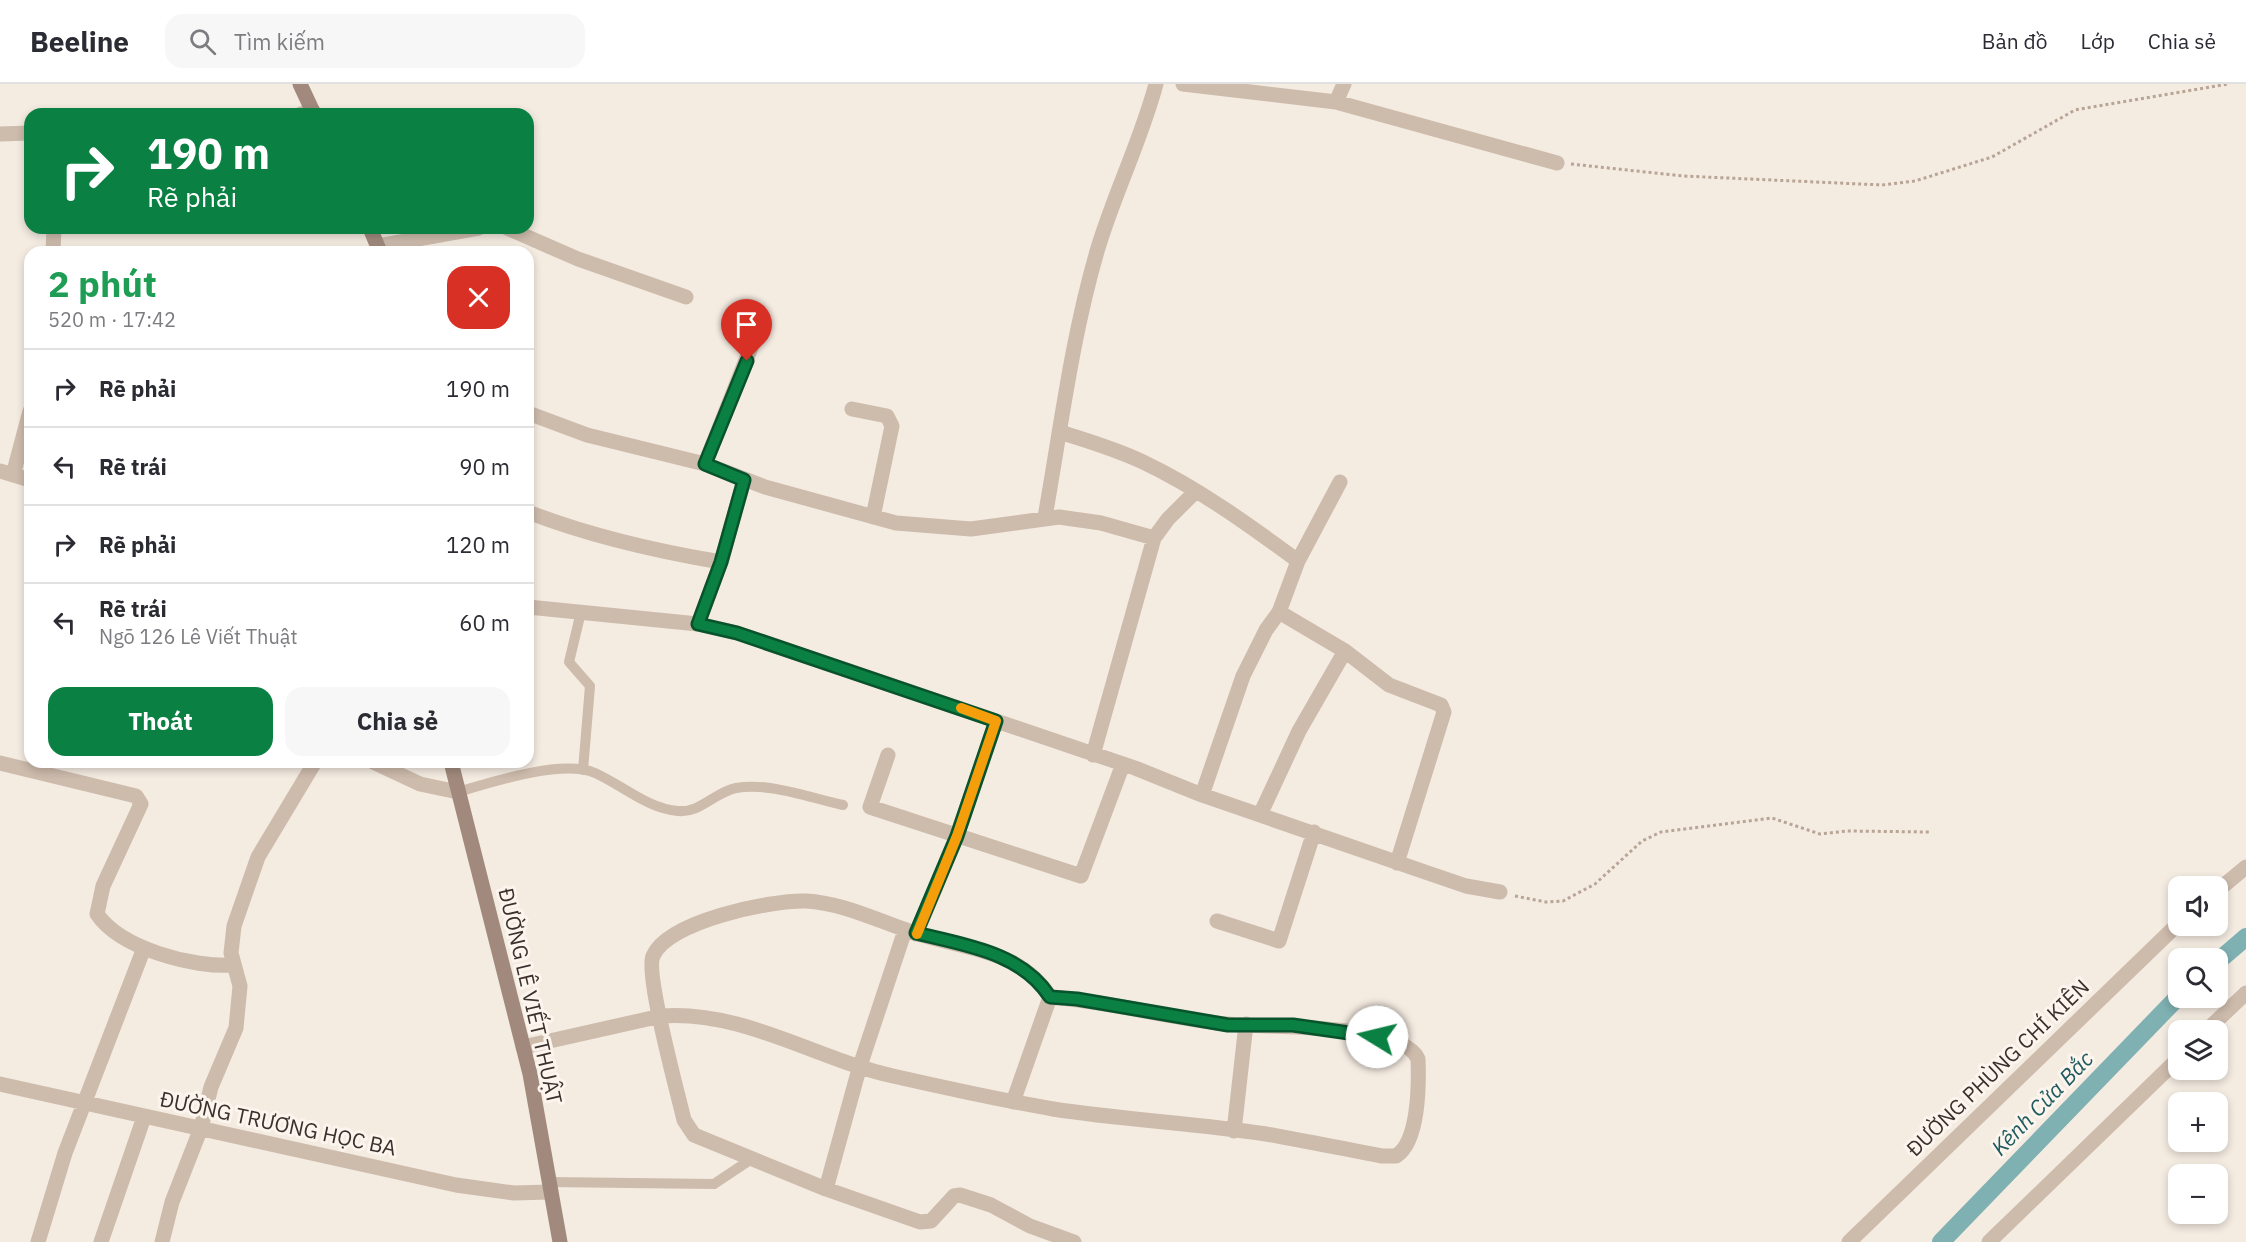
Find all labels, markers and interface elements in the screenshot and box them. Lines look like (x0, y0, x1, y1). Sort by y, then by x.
search box (165, 14, 585, 68)
text: Beeline (30, 23, 129, 60)
icon: search (186, 25, 219, 58)
text: Tìm kiếm (234, 27, 325, 56)
text: Bản đồ (1982, 27, 2048, 55)
text: Lớp (2081, 27, 2115, 55)
text: Chia sẻ (2148, 27, 2216, 55)
text: 190 m (147, 126, 270, 181)
icon: right (48, 132, 126, 210)
text: Rẽ phải (147, 179, 237, 214)
text: 2 phút (48, 260, 157, 307)
button: close (447, 266, 510, 329)
pin (721, 299, 772, 361)
text: 520 m · 17:42 (48, 306, 176, 333)
icon: arrive (730, 308, 763, 341)
icon: right (48, 372, 81, 405)
text: Rẽ phải (99, 374, 176, 403)
text: 190 m (446, 374, 510, 403)
icon: left (48, 450, 81, 483)
text: Rẽ trái (99, 452, 167, 481)
text: 90 m (459, 452, 510, 481)
icon: right (48, 528, 81, 561)
text: Rẽ phải (99, 530, 176, 559)
text: 120 m (446, 530, 510, 559)
text: Rẽ trái (99, 594, 167, 623)
icon: left (48, 606, 81, 639)
text: 60 m (459, 608, 510, 637)
text: Ngõ 126 Lê Viết Thuật (99, 623, 298, 650)
button: Thoát (48, 687, 273, 756)
button: Chia sẻ (285, 687, 510, 756)
map controls (2168, 876, 2228, 1224)
button: sound (2168, 876, 2228, 936)
street label: ĐƯỜNG LÊ VIẾT THUẬT (493, 885, 570, 1106)
button: search (2168, 948, 2228, 1008)
street label: ĐƯỜNG PHÙNG CHÍ KIÊN (1900, 972, 2095, 1162)
position arrow (1345, 1005, 1409, 1069)
button: layers (2168, 1020, 2228, 1080)
water label: Kênh Cửa Bắc (1984, 1044, 2099, 1161)
street label: ĐƯỜNG TRƯƠNG HỌC BA (157, 1084, 399, 1162)
button: + (2168, 1092, 2228, 1152)
button: − (2168, 1164, 2228, 1224)

